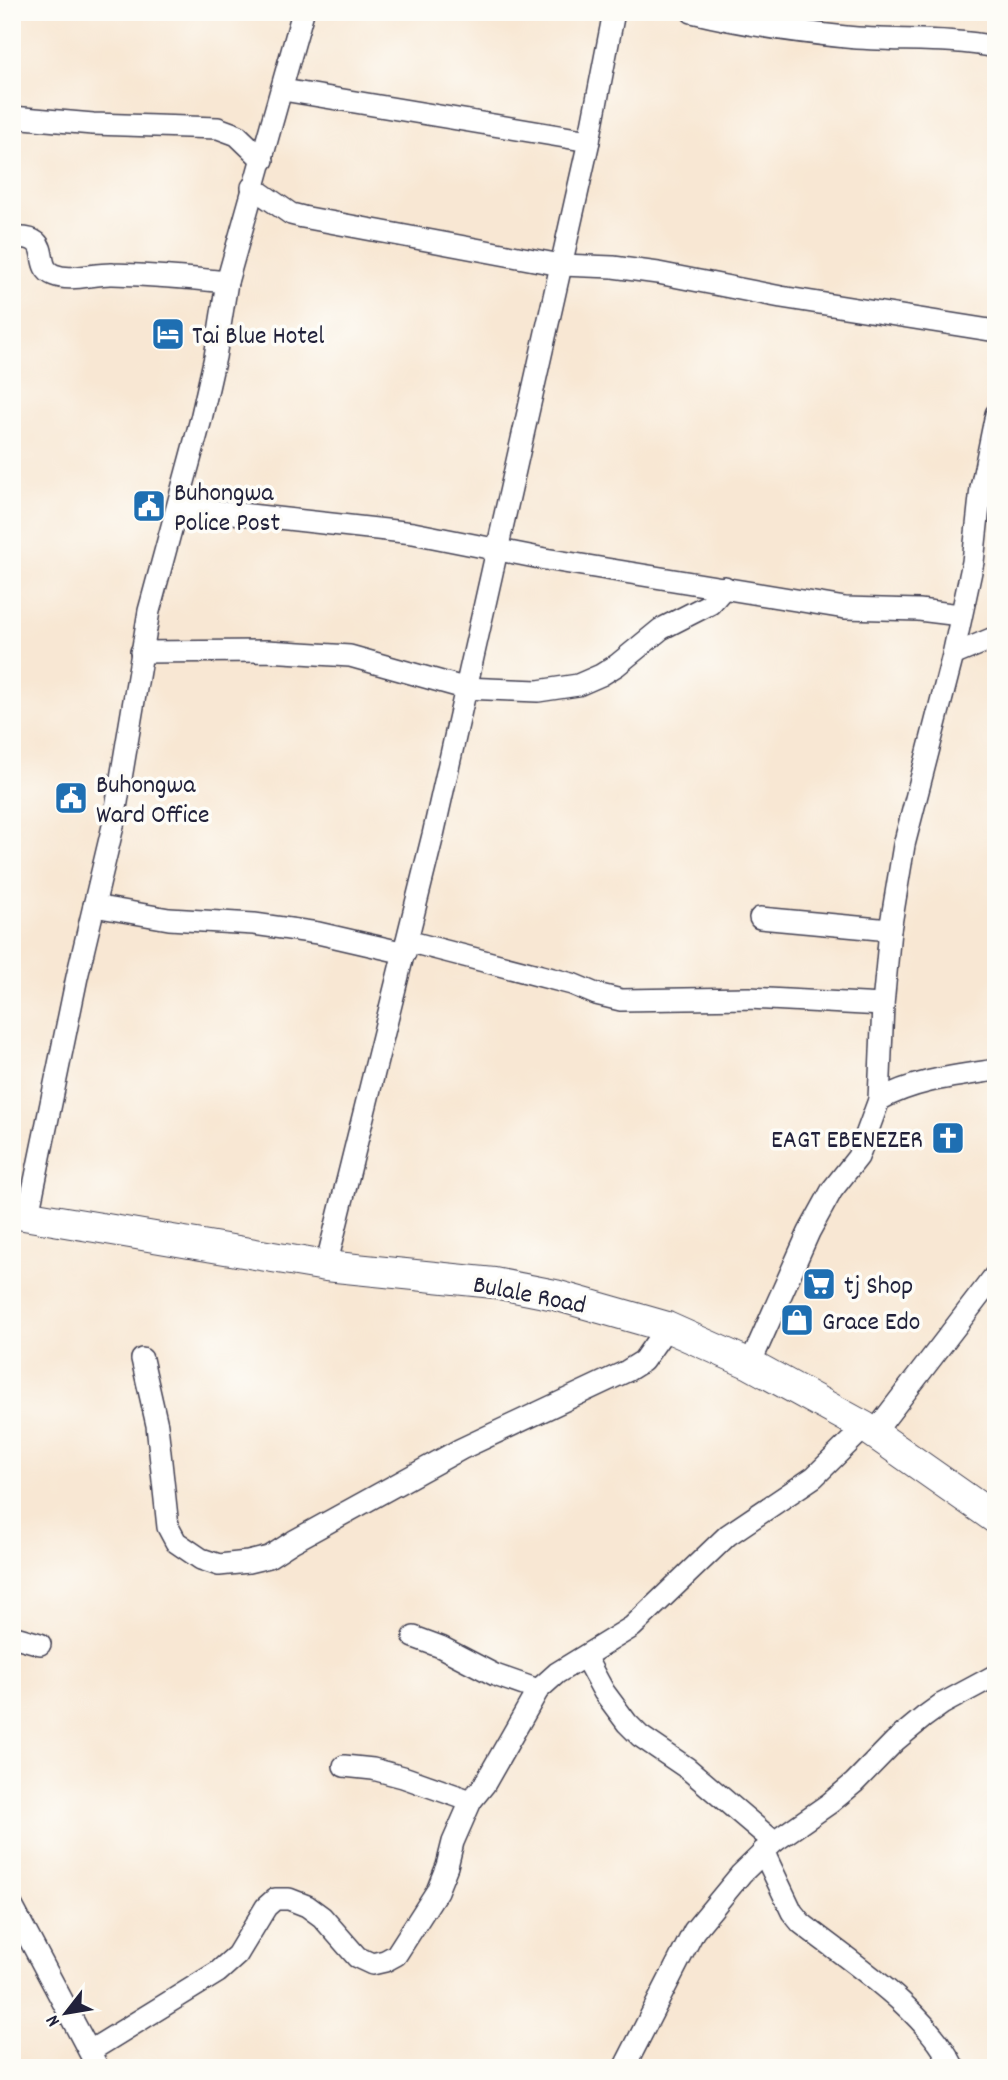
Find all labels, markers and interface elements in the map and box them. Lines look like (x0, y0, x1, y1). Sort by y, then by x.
hotel icon: Tai Blue Hotel (149, 315, 187, 353)
place label: Tai Blue Hotel (192, 319, 325, 356)
place label: Buhongwa Police Post (174, 476, 280, 543)
public building icon: Buhongwa Police Post (130, 487, 168, 525)
place label: Buhongwa Ward Office (96, 768, 209, 835)
public building icon: Buhongwa Ward Office (52, 779, 90, 817)
church icon: EAGT EBENEZER (929, 1119, 967, 1157)
place label: EAGT EBENEZER (771, 1123, 923, 1160)
supermarket icon: tj Shop (800, 1265, 838, 1303)
street label: Bulale Road (470, 1267, 589, 1325)
place label: tj Shop (844, 1269, 913, 1306)
shop icon: Grace Edo (778, 1301, 816, 1339)
place label: Grace Edo (822, 1305, 920, 1342)
north arrow (32, 1979, 102, 2048)
text: N (40, 2009, 68, 2031)

